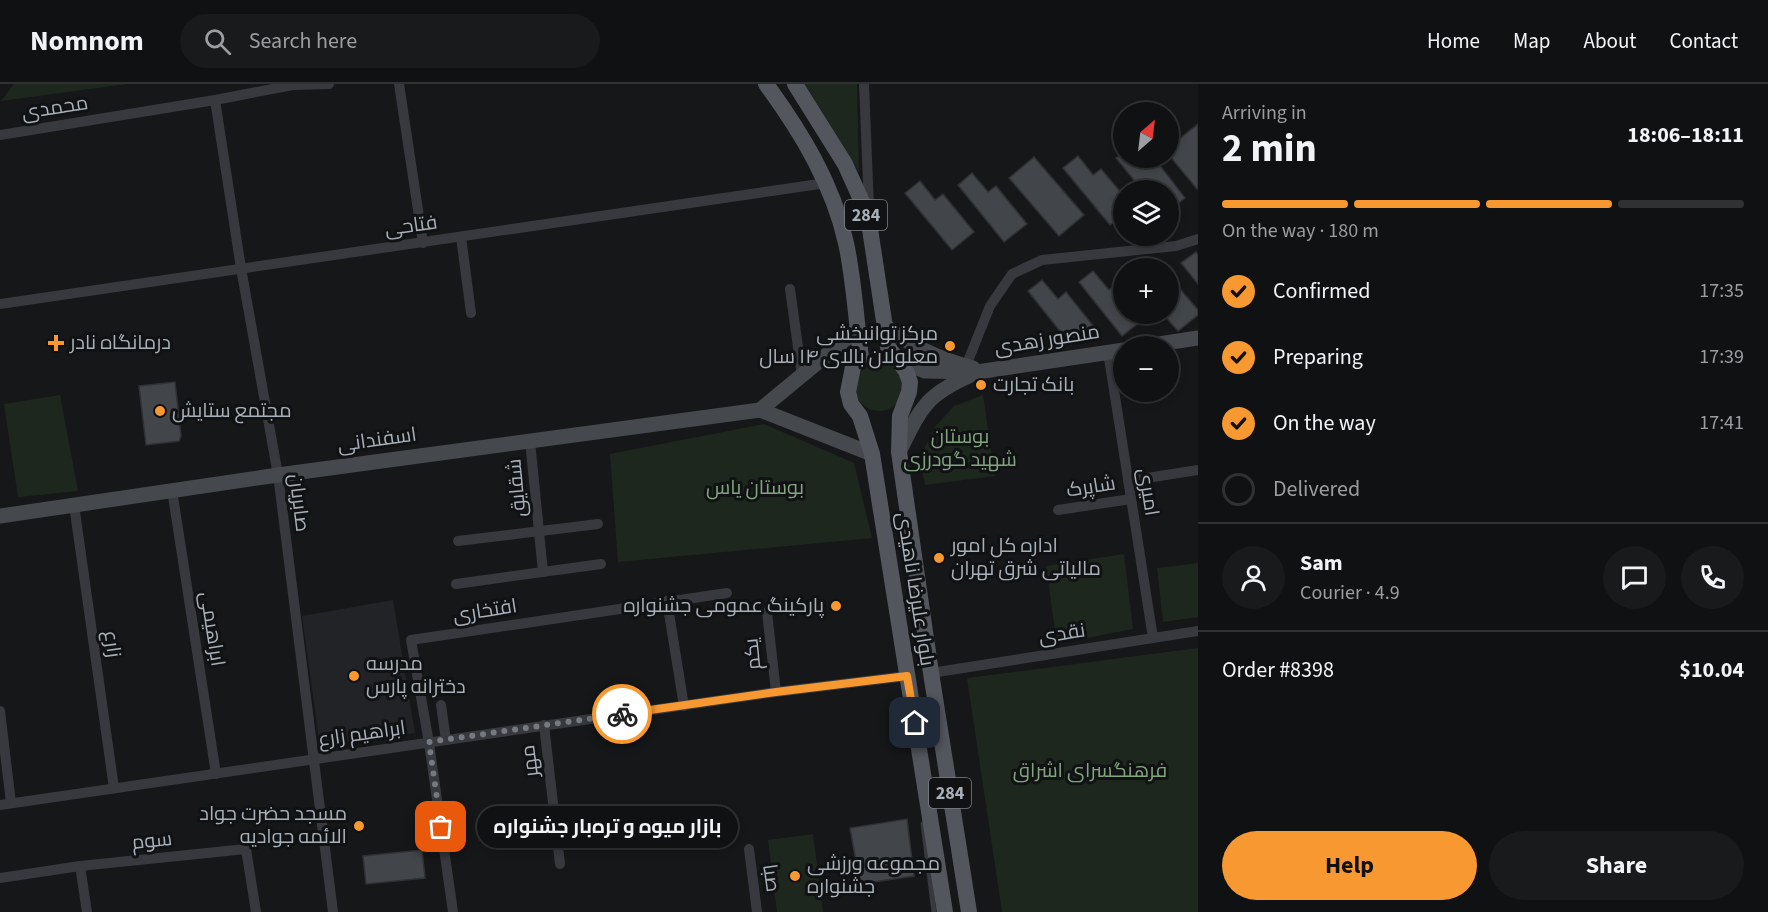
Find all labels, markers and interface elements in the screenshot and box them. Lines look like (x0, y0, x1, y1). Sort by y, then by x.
search box (180, 14, 600, 68)
text: Nomnom (30, 21, 144, 61)
icon: search (201, 25, 234, 58)
text: Search here (249, 25, 357, 57)
text: Home (1427, 26, 1480, 56)
text: Map (1513, 26, 1551, 56)
text: About (1584, 26, 1636, 56)
text: Contact (1669, 26, 1738, 56)
street label: محمدی (20, 89, 90, 127)
text: Arriving in (1222, 99, 1307, 127)
north arrow (1113, 102, 1179, 168)
map controls (1113, 102, 1179, 402)
text: 18:06–18:11 (1627, 119, 1744, 151)
text: 2 min (1222, 121, 1317, 177)
button: layers (1113, 180, 1179, 246)
road number: 284 (845, 200, 887, 230)
street label: فتاحی (383, 208, 439, 244)
text: On the way · 180 m (1222, 217, 1379, 245)
button: + (1113, 258, 1179, 324)
icon: check (1222, 275, 1255, 308)
text: Confirmed (1273, 275, 1370, 307)
text: 17:35 (1699, 277, 1744, 305)
street label: منصور زهدی (992, 318, 1102, 362)
place label: مرکز توانبخشی معلولان بالای ۱۴ سال (759, 320, 938, 371)
place label: درمانگاه نادر (69, 329, 171, 357)
marker: درمانگاه نادر (47, 334, 65, 352)
button: − (1113, 336, 1179, 402)
marker: مرکز توانبخشی معلولان بالای ۱۴ سال (943, 339, 957, 353)
icon: check (1222, 341, 1255, 374)
text: Preparing (1273, 341, 1363, 373)
text: 17:39 (1699, 343, 1744, 371)
place label: بانک تجارت (993, 371, 1074, 399)
marker: بانک تجارت (974, 378, 988, 392)
place label: مجتمع ستایش (172, 397, 292, 425)
marker: مجتمع ستایش (153, 404, 167, 418)
icon: check (1222, 407, 1255, 440)
text: On the way (1273, 407, 1376, 439)
text: 17:41 (1699, 409, 1744, 437)
street label: اسفندانی (336, 421, 418, 459)
park label: بوستان شهید گودرزی (903, 423, 1017, 474)
street label: شقایق (501, 458, 533, 518)
street label: امیری (1130, 466, 1166, 518)
street label: شاپرک (1064, 469, 1118, 505)
street label: صابریان (282, 472, 316, 534)
text: Delivered (1273, 473, 1360, 505)
park label: بوستان یاس (706, 474, 804, 502)
street label: بلوار علیرضا ناهیدی (889, 510, 941, 668)
place label: اداره کل امور مالیاتی شرق تهران (950, 532, 1101, 583)
button: person (1222, 546, 1285, 609)
button: chat (1603, 546, 1666, 609)
button: phone (1681, 546, 1744, 609)
text: Sam (1300, 547, 1343, 579)
marker: اداره کل امور مالیاتی شرق تهران (932, 551, 946, 565)
text: Courier · 4.9 (1300, 579, 1400, 607)
street label: ابراهیمی (192, 590, 232, 668)
street label: افتخاری (451, 592, 519, 630)
place label: پارکینگ عمومی جشنواره (623, 592, 825, 620)
marker: پارکینگ عمومی جشنواره (829, 599, 843, 613)
street label: نقدی (1037, 617, 1087, 651)
street label: زارع (96, 629, 128, 659)
street label: یکم (737, 636, 769, 671)
place label: مدرسه دخترانه پارس (366, 650, 466, 701)
text: Order #8398 (1222, 654, 1334, 686)
text: $10.04 (1679, 654, 1744, 686)
marker: مدرسه دخترانه پارس (347, 669, 361, 683)
courier (592, 684, 652, 744)
pin (889, 697, 940, 748)
icon: bike (606, 698, 639, 731)
icon: home (898, 706, 931, 739)
street label: ابراهیم زارع (316, 714, 408, 754)
street label: مهر (514, 743, 546, 780)
park label: فرهنگسرای اشراق (1013, 757, 1167, 785)
road number: 284 (929, 778, 971, 808)
place label: مسجد حضرت جواد الائمه جوادیه (199, 800, 347, 851)
pin (415, 801, 466, 852)
callout: بازار میوه و تره‌بار جشنواره (477, 806, 738, 848)
icon: bag (424, 810, 457, 843)
text: بازار میوه و تره‌بار جشنواره (494, 813, 721, 841)
marker: مسجد حضرت جواد الائمه جوادیه (352, 819, 366, 833)
street label: سوم (130, 825, 174, 857)
button: Help (1222, 831, 1477, 900)
button: Share (1489, 831, 1744, 900)
place label: مجموعه ورزشی جشنواره (807, 850, 940, 901)
street label: صبا (755, 862, 787, 894)
marker: مجموعه ورزشی جشنواره (788, 869, 802, 883)

